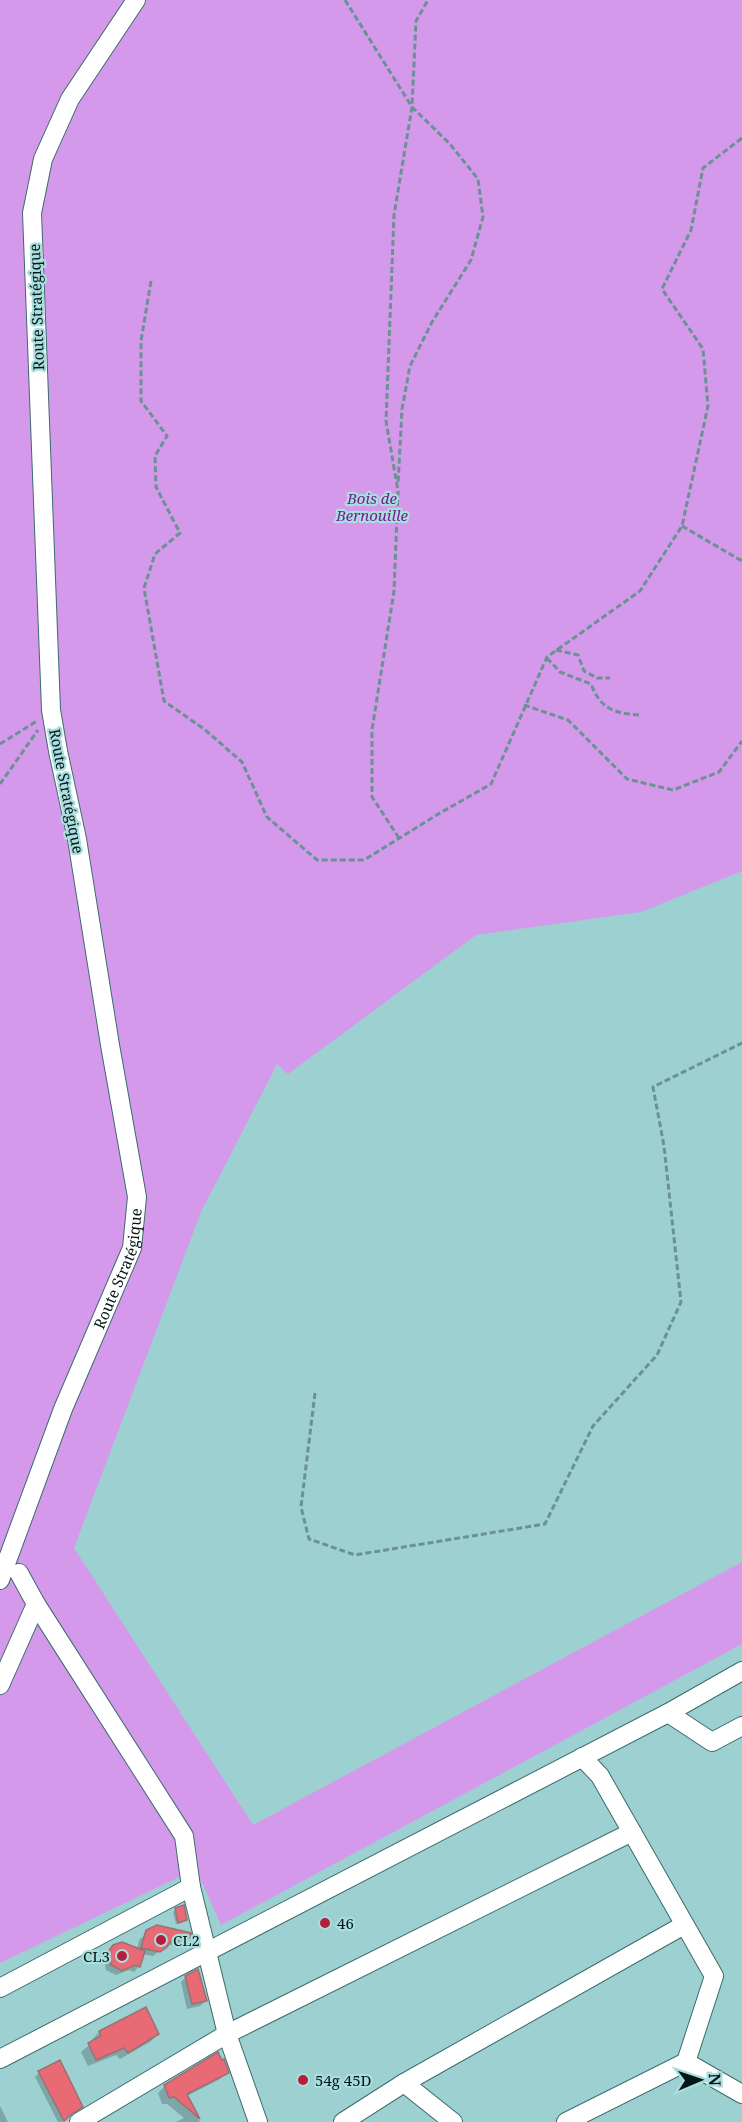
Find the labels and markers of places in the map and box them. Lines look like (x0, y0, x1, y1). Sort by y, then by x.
place label: 46 (337, 1913, 354, 1933)
marker: 46 (318, 1916, 332, 1930)
place label: CL2 (173, 1930, 200, 1950)
marker: CL2 (154, 1933, 168, 1947)
place label: CL3 (83, 1946, 110, 1966)
marker: CL3 (115, 1949, 129, 1963)
place label: 54g 45D (315, 2070, 372, 2090)
marker: 54g 45D (296, 2073, 310, 2087)

